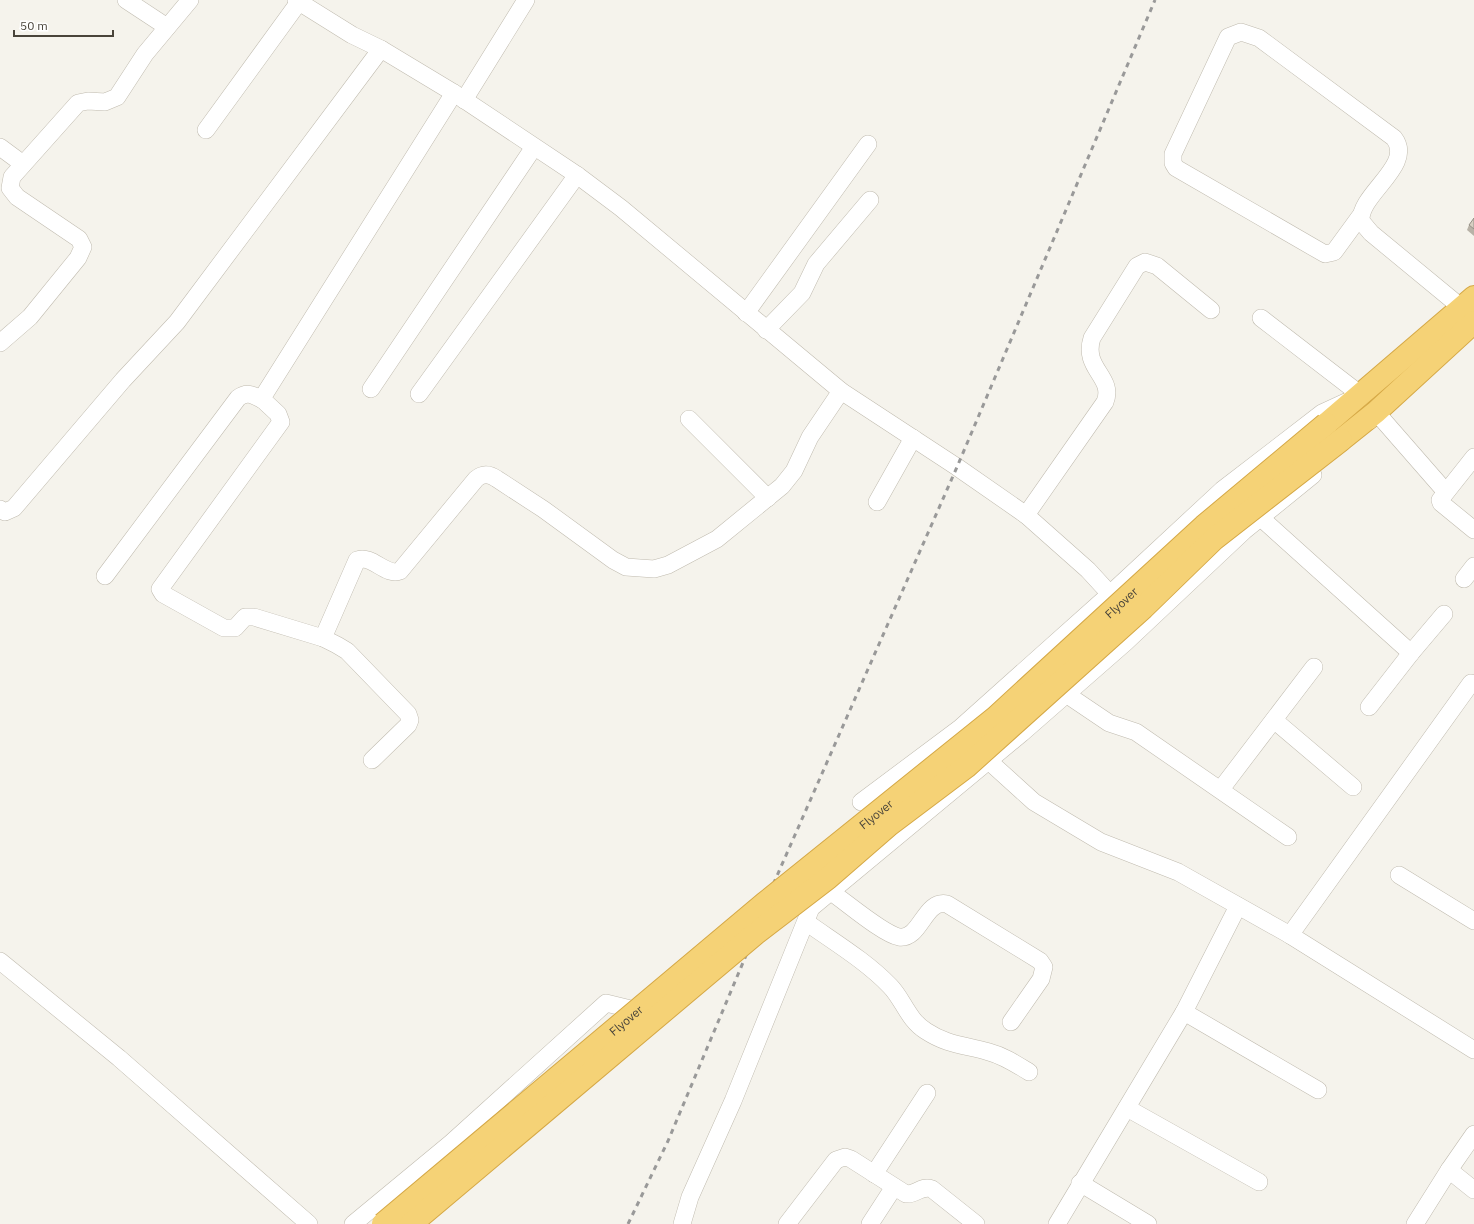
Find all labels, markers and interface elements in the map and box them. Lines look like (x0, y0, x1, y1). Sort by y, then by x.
scale bar (14, 12, 113, 38)
text: 50 m (20, 18, 48, 33)
street label: Flyover (1101, 583, 1141, 621)
street label: Flyover (856, 795, 896, 832)
street label: Flyover (606, 1001, 646, 1038)

